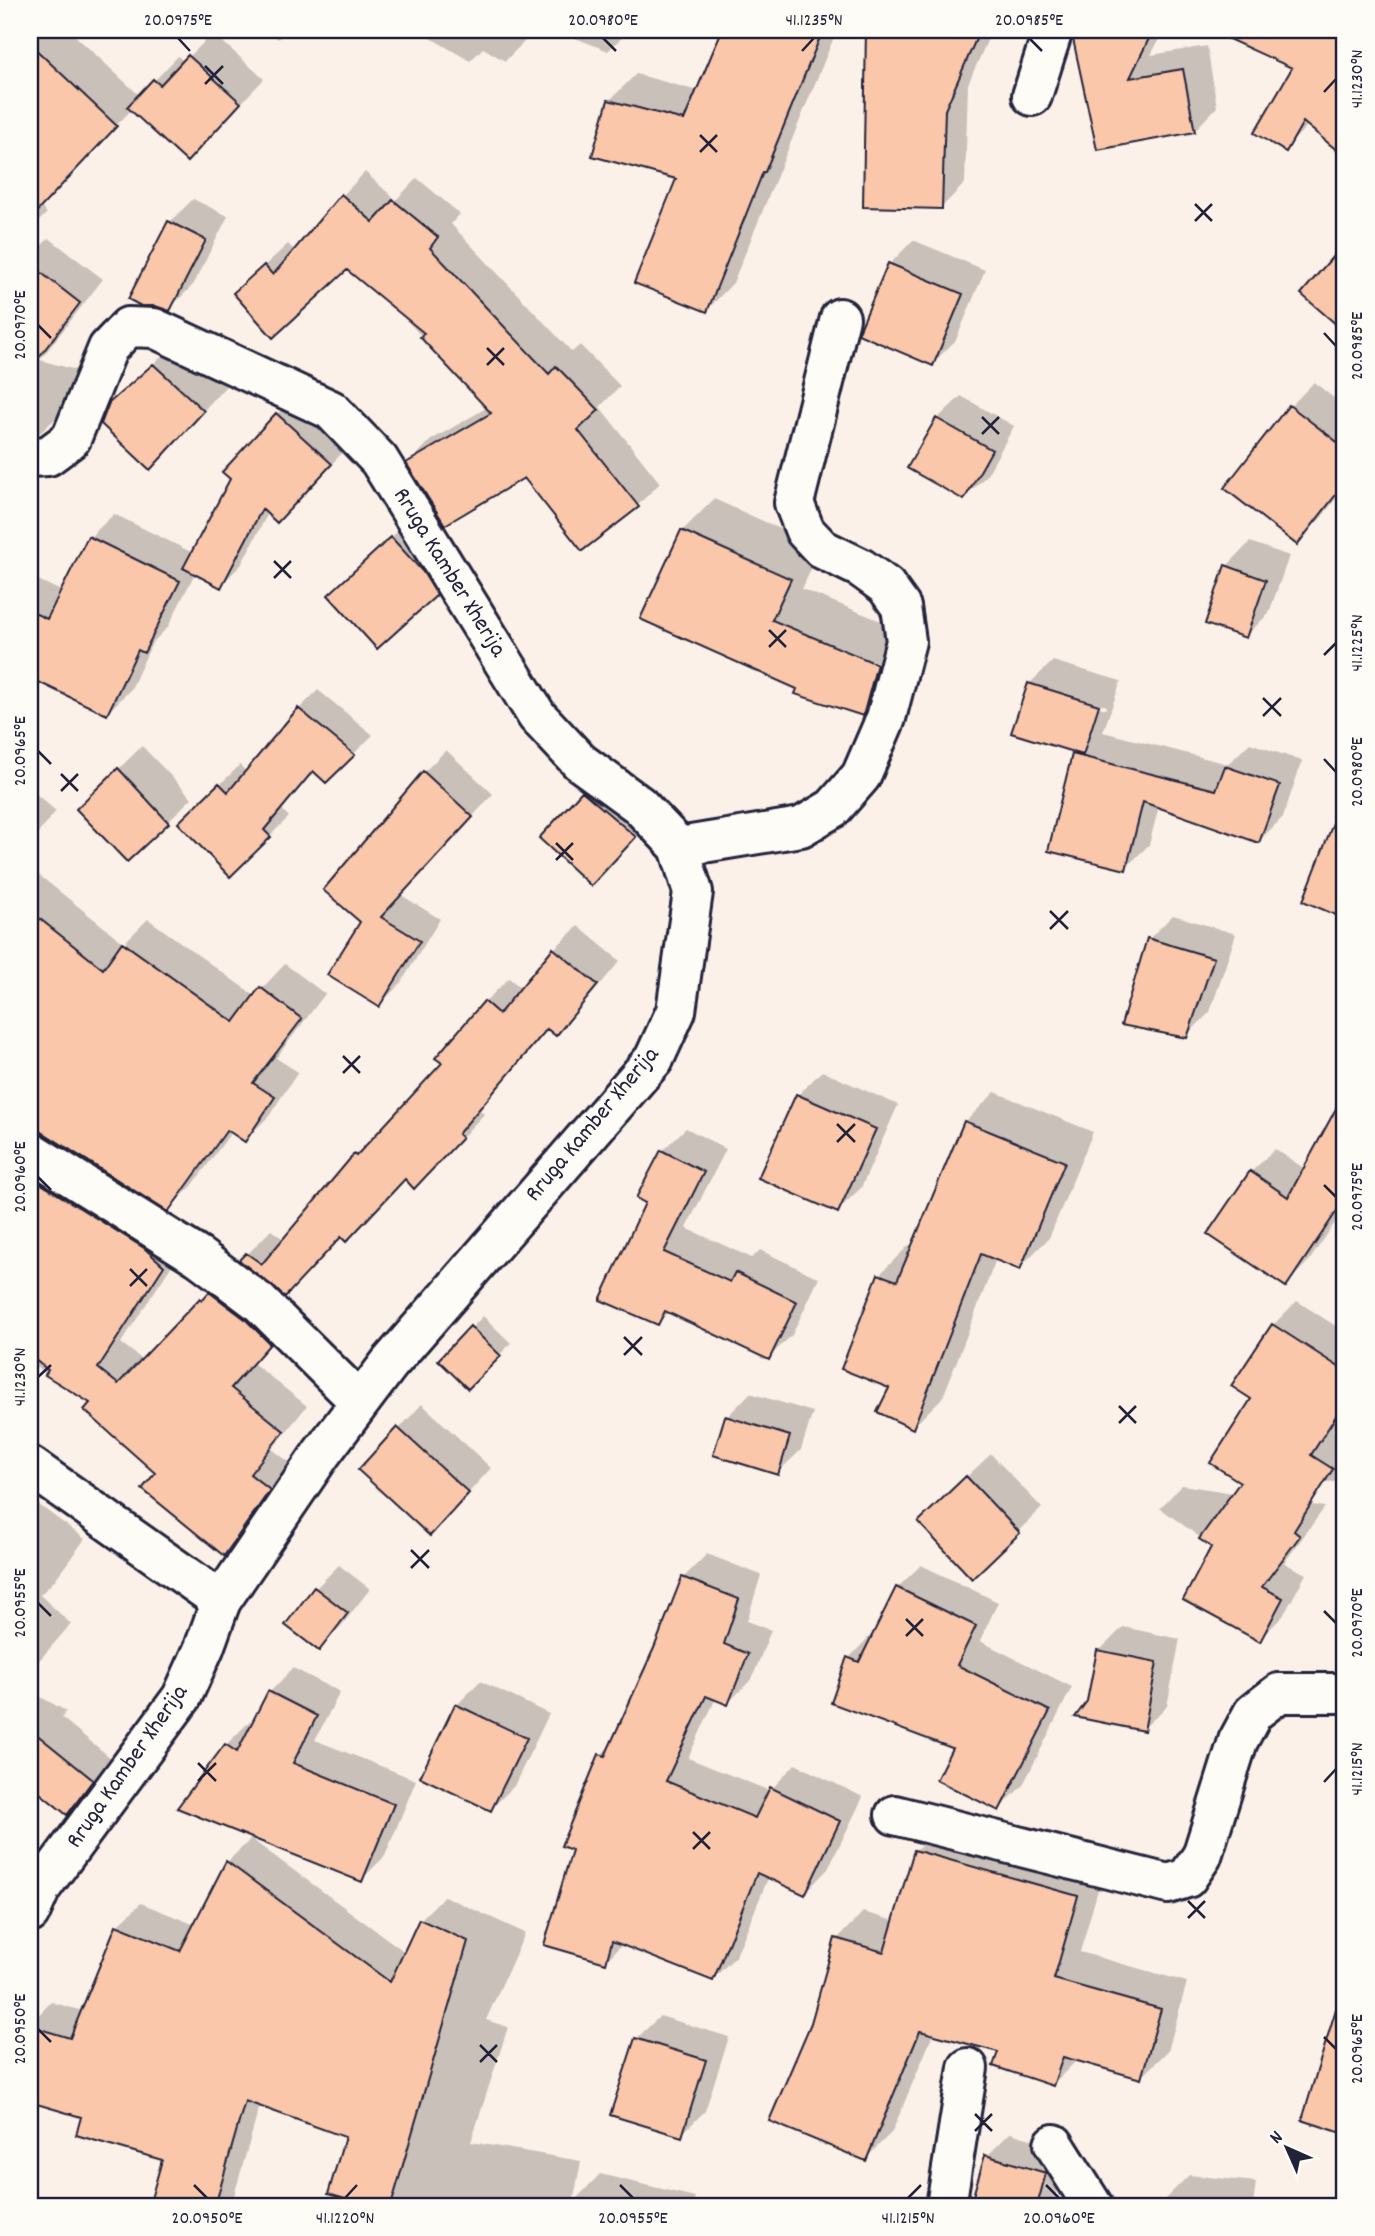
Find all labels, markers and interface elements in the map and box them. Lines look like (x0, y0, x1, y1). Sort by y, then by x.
text: 20.0975°E (144, 9, 212, 34)
text: 20.0980°E (568, 9, 638, 34)
text: 41.1235°N (785, 9, 843, 34)
text: 20.0985°E (995, 9, 1063, 34)
text: 41.1230°N (1346, 50, 1371, 108)
text: 20.0970°E (9, 290, 34, 360)
text: 20.0985°E (1346, 312, 1371, 380)
street label: Rruga Kamber Xherija (383, 482, 514, 665)
text: 41.1225°N (1346, 614, 1371, 672)
text: 20.0965°E (9, 716, 34, 786)
text: 20.0980°E (1346, 737, 1371, 807)
street label: Rruga Kamber Xherija (518, 1039, 669, 1210)
text: 20.0960°E (9, 1141, 34, 1213)
text: 20.0975°E (1346, 1163, 1371, 1231)
text: 41.1230°N (9, 1348, 34, 1406)
text: 20.0955°E (9, 1568, 34, 1638)
text: 20.0970°E (1346, 1588, 1371, 1658)
street label: Rruga Kamber Xherija (59, 1677, 198, 1856)
text: 41.1215°N (1346, 1742, 1371, 1796)
text: 20.0950°E (9, 1994, 34, 2064)
text: 20.0965°E (1346, 2014, 1371, 2084)
north arrow (1252, 2114, 1322, 2184)
text: N (1265, 2126, 1290, 2151)
text: 20.0950°E (172, 2207, 242, 2232)
text: 41.1220°N (316, 2207, 374, 2232)
text: 20.0955°E (598, 2207, 668, 2232)
text: 41.1215°N (881, 2207, 935, 2232)
text: 20.0960°E (1023, 2207, 1095, 2232)

